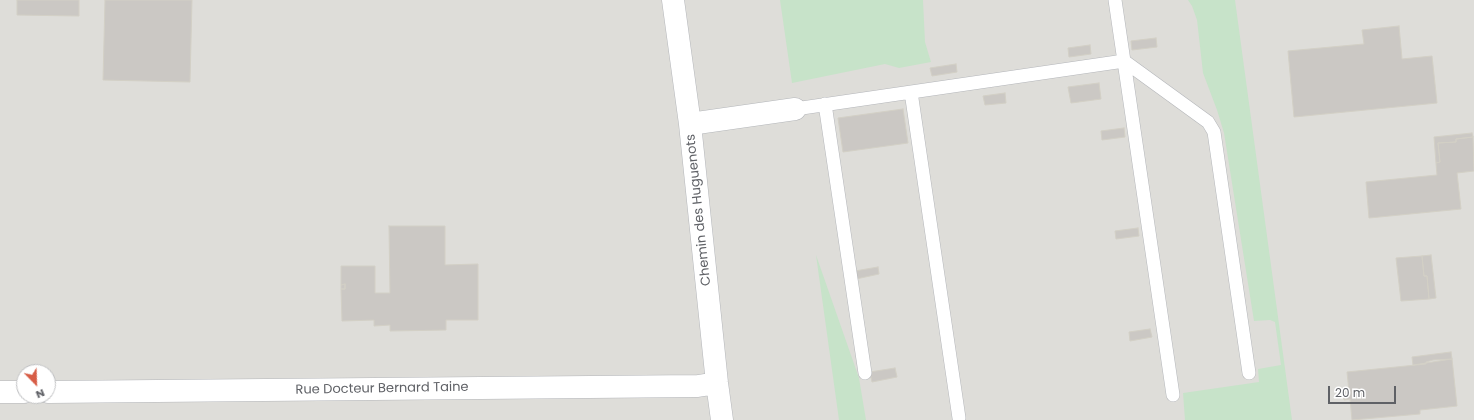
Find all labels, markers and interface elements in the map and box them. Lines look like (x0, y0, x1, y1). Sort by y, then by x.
street label: Chemin des Huguenots (683, 133, 715, 287)
north arrow (16, 364, 56, 404)
scale bar (1330, 378, 1398, 404)
street label: Rue Docteur Bernard Taine (295, 380, 469, 398)
text: 20 m (1335, 384, 1365, 401)
text: N (33, 385, 47, 403)

